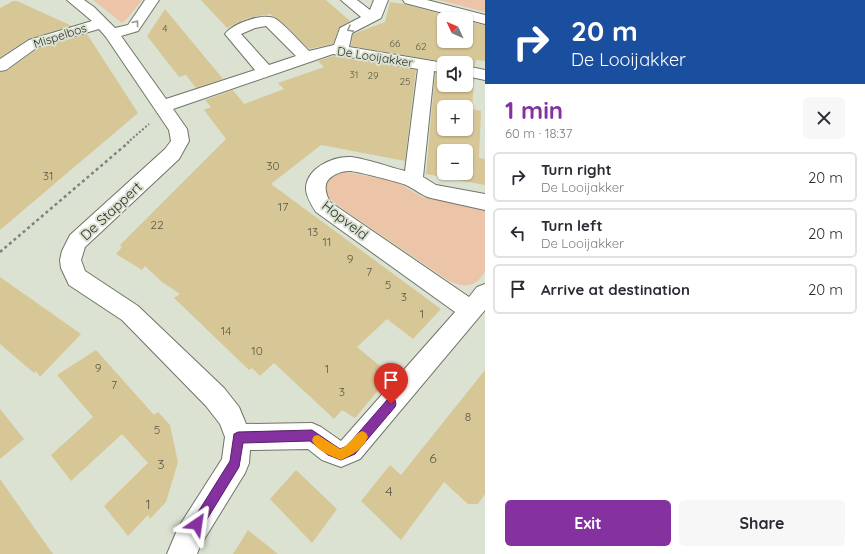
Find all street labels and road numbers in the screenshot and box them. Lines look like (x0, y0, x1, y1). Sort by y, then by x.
street label: Mispelbos (31, 20, 89, 51)
street label: De Looijakker (336, 43, 414, 70)
street label: De Stappert (76, 178, 146, 244)
street label: Hopveld (318, 196, 372, 244)

